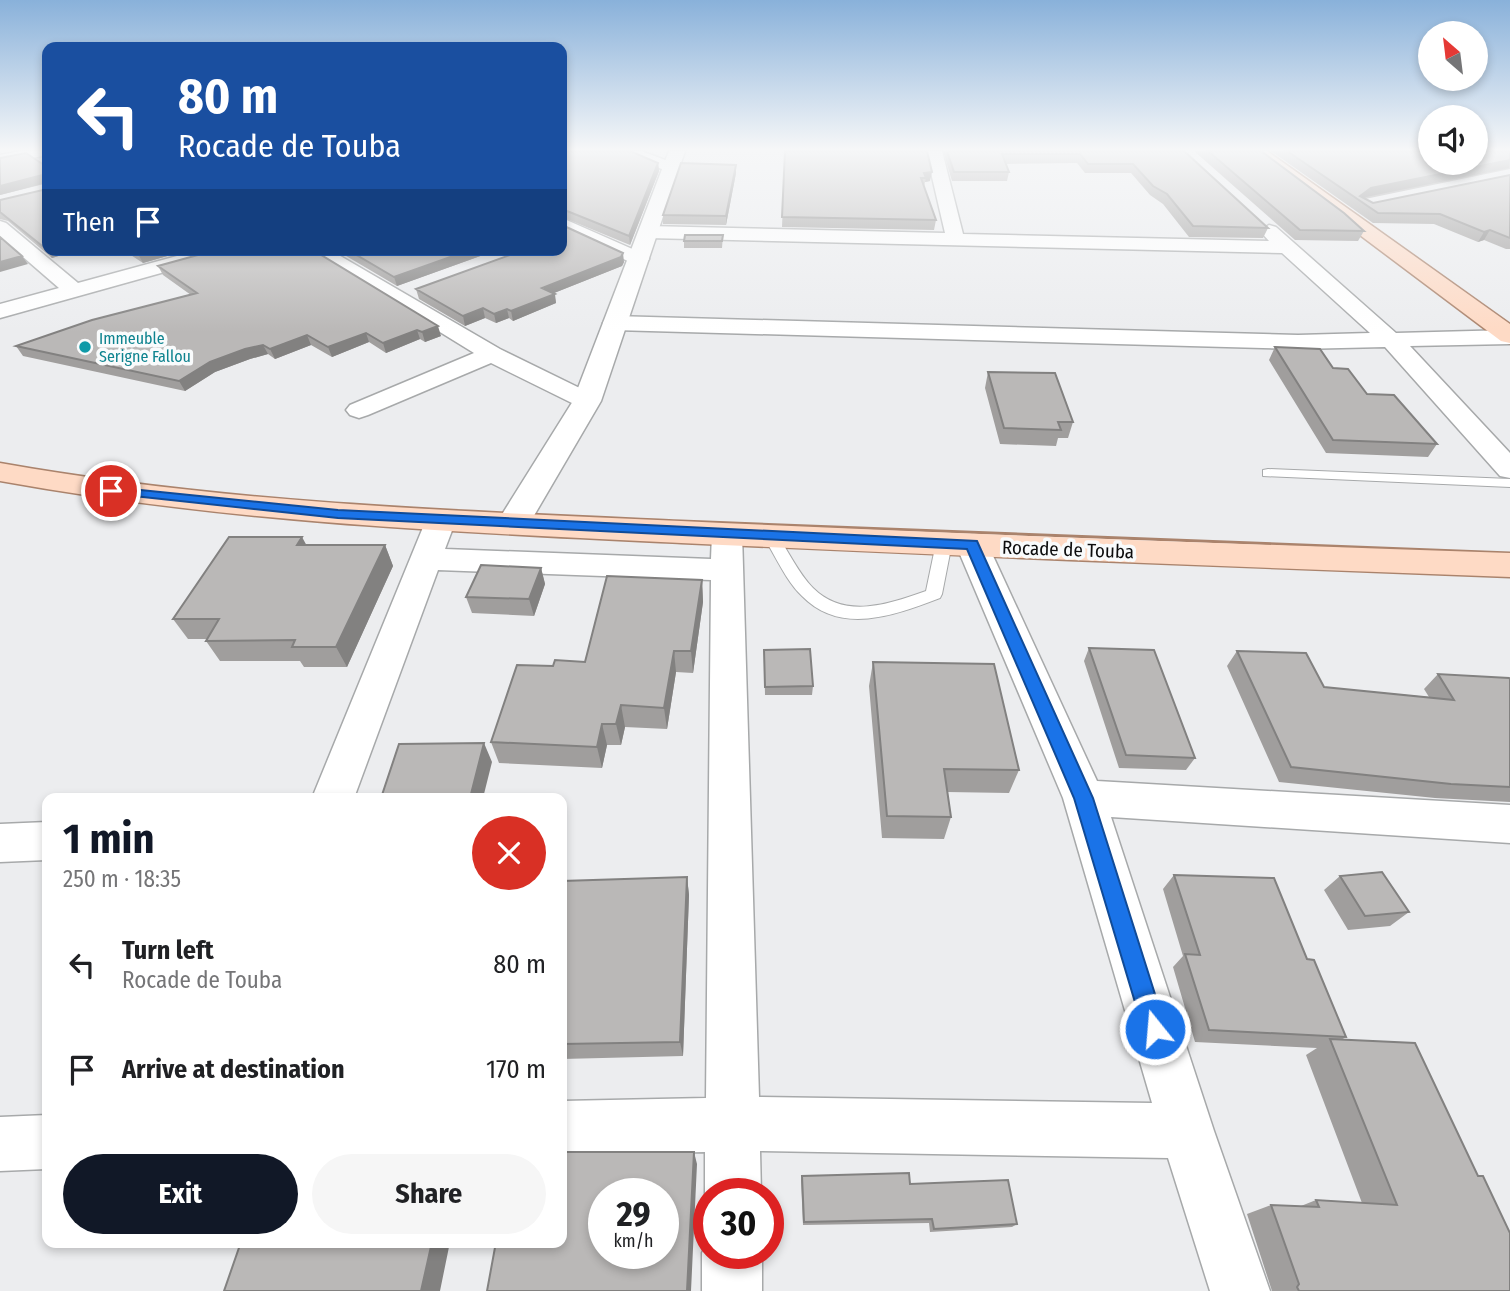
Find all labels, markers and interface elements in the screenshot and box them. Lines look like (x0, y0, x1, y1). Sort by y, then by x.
north arrow (1418, 21, 1488, 91)
map controls (1418, 21, 1488, 175)
text: 80 m (178, 67, 278, 126)
icon: left (63, 70, 154, 161)
button: sound (1418, 105, 1488, 175)
text: Rocade de Touba (178, 127, 401, 165)
icon: arrive (129, 203, 167, 241)
text: Then (63, 207, 115, 238)
place label: Immeuble Serigne Fallou (99, 329, 191, 366)
marker: Immeuble Serigne Fallou (77, 339, 93, 355)
pin (81, 461, 141, 521)
icon: arrive (92, 472, 130, 510)
street label: Rocade de Touba (1001, 536, 1135, 563)
text: 1 min (63, 814, 154, 864)
button: close (472, 816, 546, 890)
text: 250 m · 18:35 (63, 865, 181, 893)
text: Turn left (122, 935, 214, 966)
icon: left (63, 946, 101, 984)
text: 80 m (493, 949, 546, 980)
text: Rocade de Touba (122, 966, 282, 994)
position arrow (1118, 992, 1192, 1066)
icon: arrive (63, 1051, 101, 1089)
text: Arrive at destination (122, 1054, 345, 1085)
text: 170 m (486, 1054, 546, 1085)
button: Exit (63, 1154, 298, 1234)
button: Share (312, 1154, 546, 1234)
speed limit sign: 30 (693, 1178, 784, 1269)
text: 29 (616, 1193, 651, 1235)
text: km/h (613, 1230, 654, 1252)

